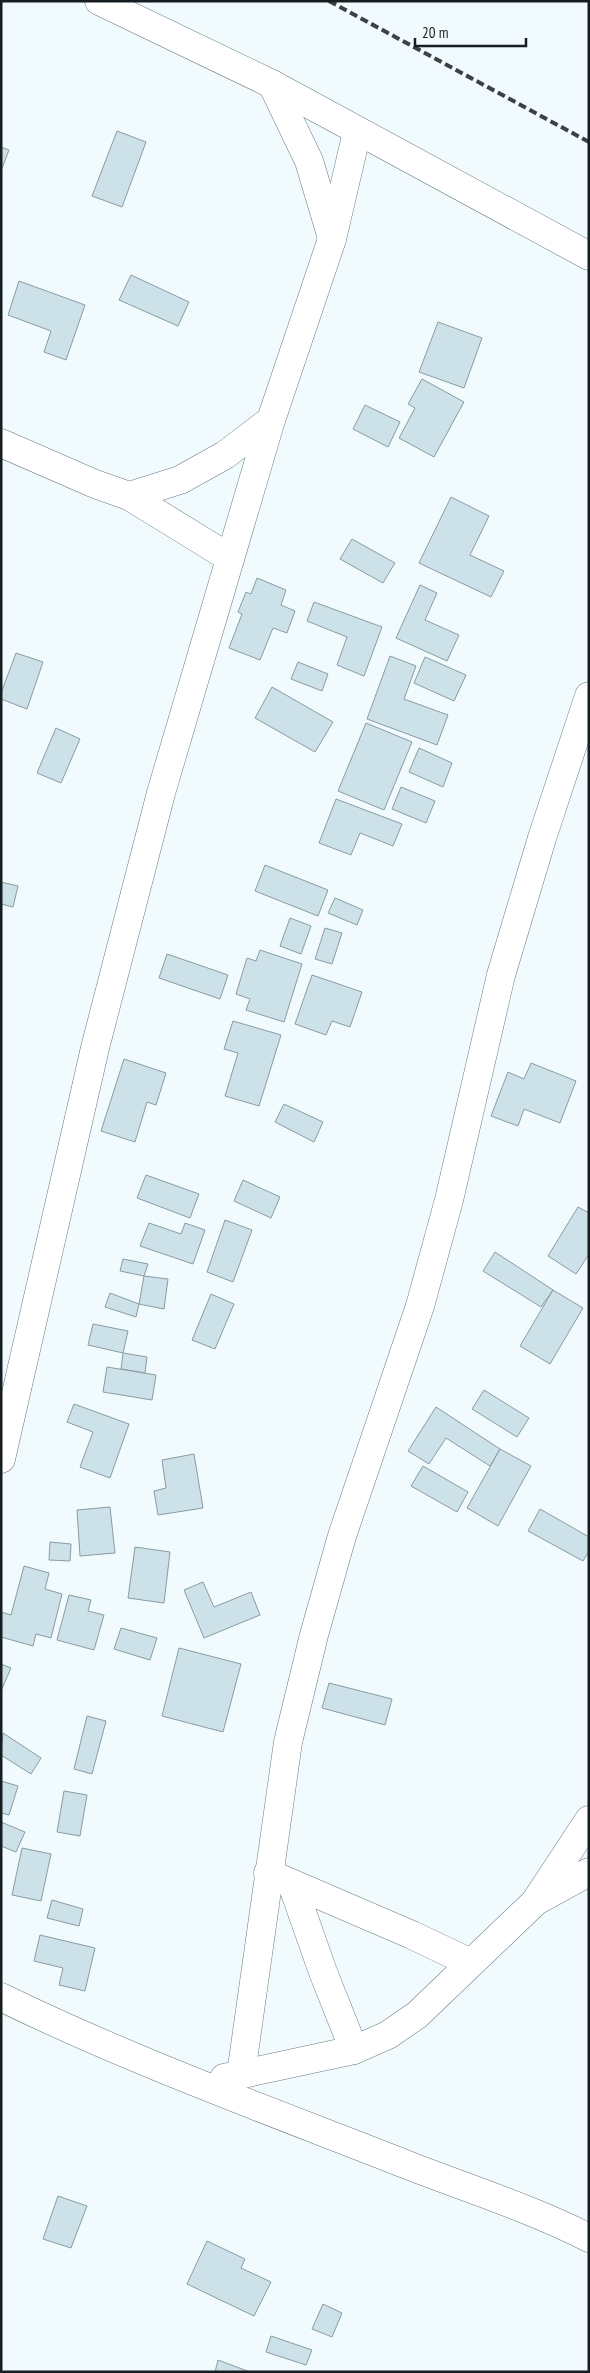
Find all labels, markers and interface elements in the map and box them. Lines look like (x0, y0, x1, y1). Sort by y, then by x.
scale bar (415, 15, 526, 47)
text: 20 m (422, 23, 448, 42)

